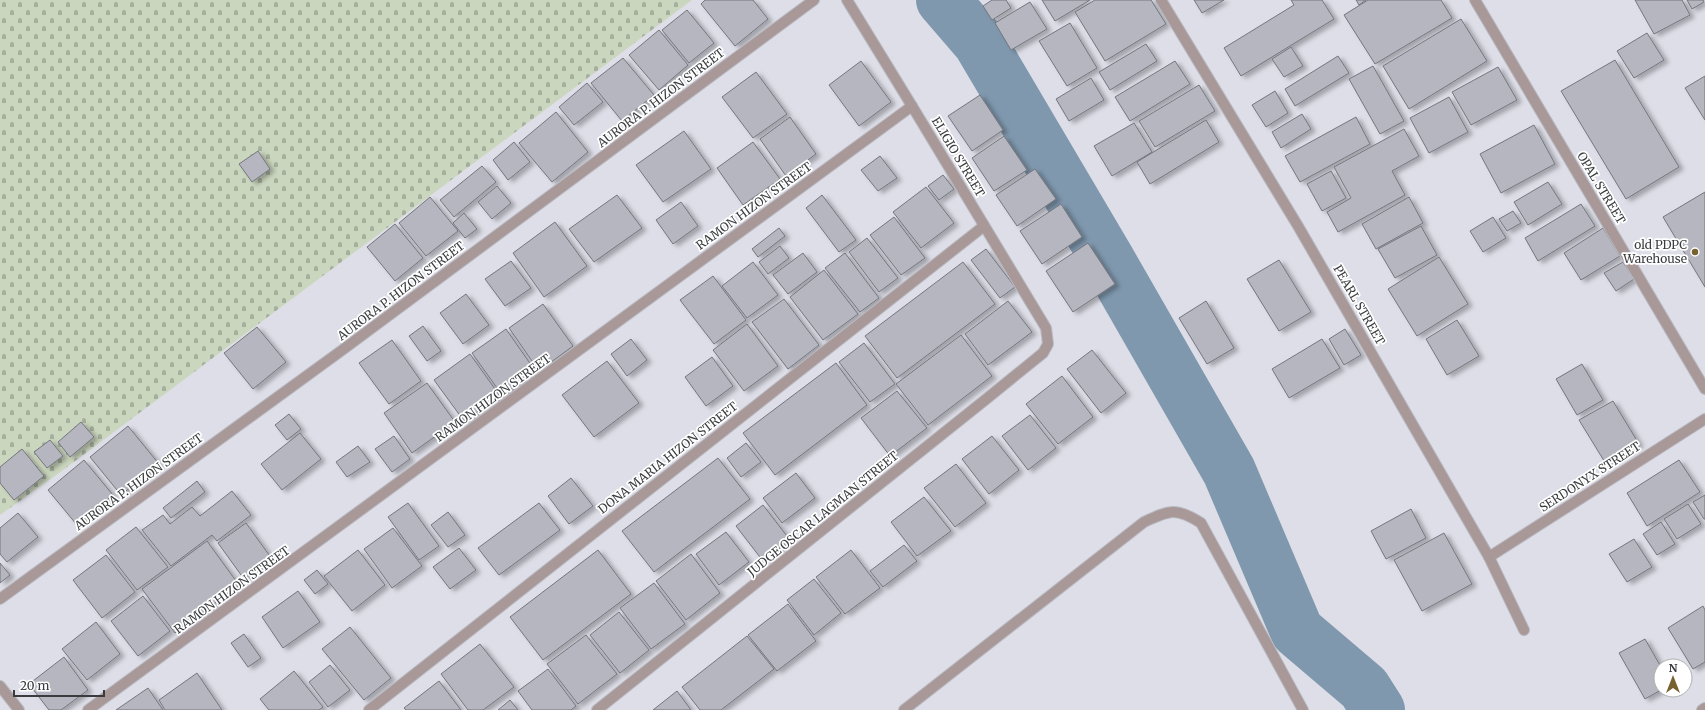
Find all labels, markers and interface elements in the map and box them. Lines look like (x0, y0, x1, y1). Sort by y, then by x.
street label: AURORA P. HIZON STREET (593, 45, 728, 151)
street label: ELIGIO STREET (929, 114, 989, 200)
street label: OPAL STREET (1574, 149, 1629, 227)
street label: RAMON HIZON STREET (693, 158, 815, 253)
place label: old PDPC Warehouse (1622, 237, 1687, 266)
street label: AURORA P. HIZON STREET (333, 238, 468, 344)
marker: old PDPC Warehouse (1690, 247, 1700, 257)
street label: PEARL STREET (1330, 262, 1389, 348)
street label: RAMON HIZON STREET (432, 350, 554, 445)
street label: DONA MARIA HIZON STREET (595, 398, 741, 517)
street label: AURORA P. HIZON STREET (71, 430, 206, 534)
street label: SERDONYX STREET (1536, 438, 1644, 515)
street label: JUDGE OSCAR LAGMAN STREET (743, 448, 902, 580)
street label: RAMON HIZON STREET (171, 542, 293, 637)
north arrow (1653, 658, 1693, 698)
text: N (1669, 661, 1678, 675)
scale bar (14, 672, 104, 698)
text: 20 m (20, 678, 49, 693)

